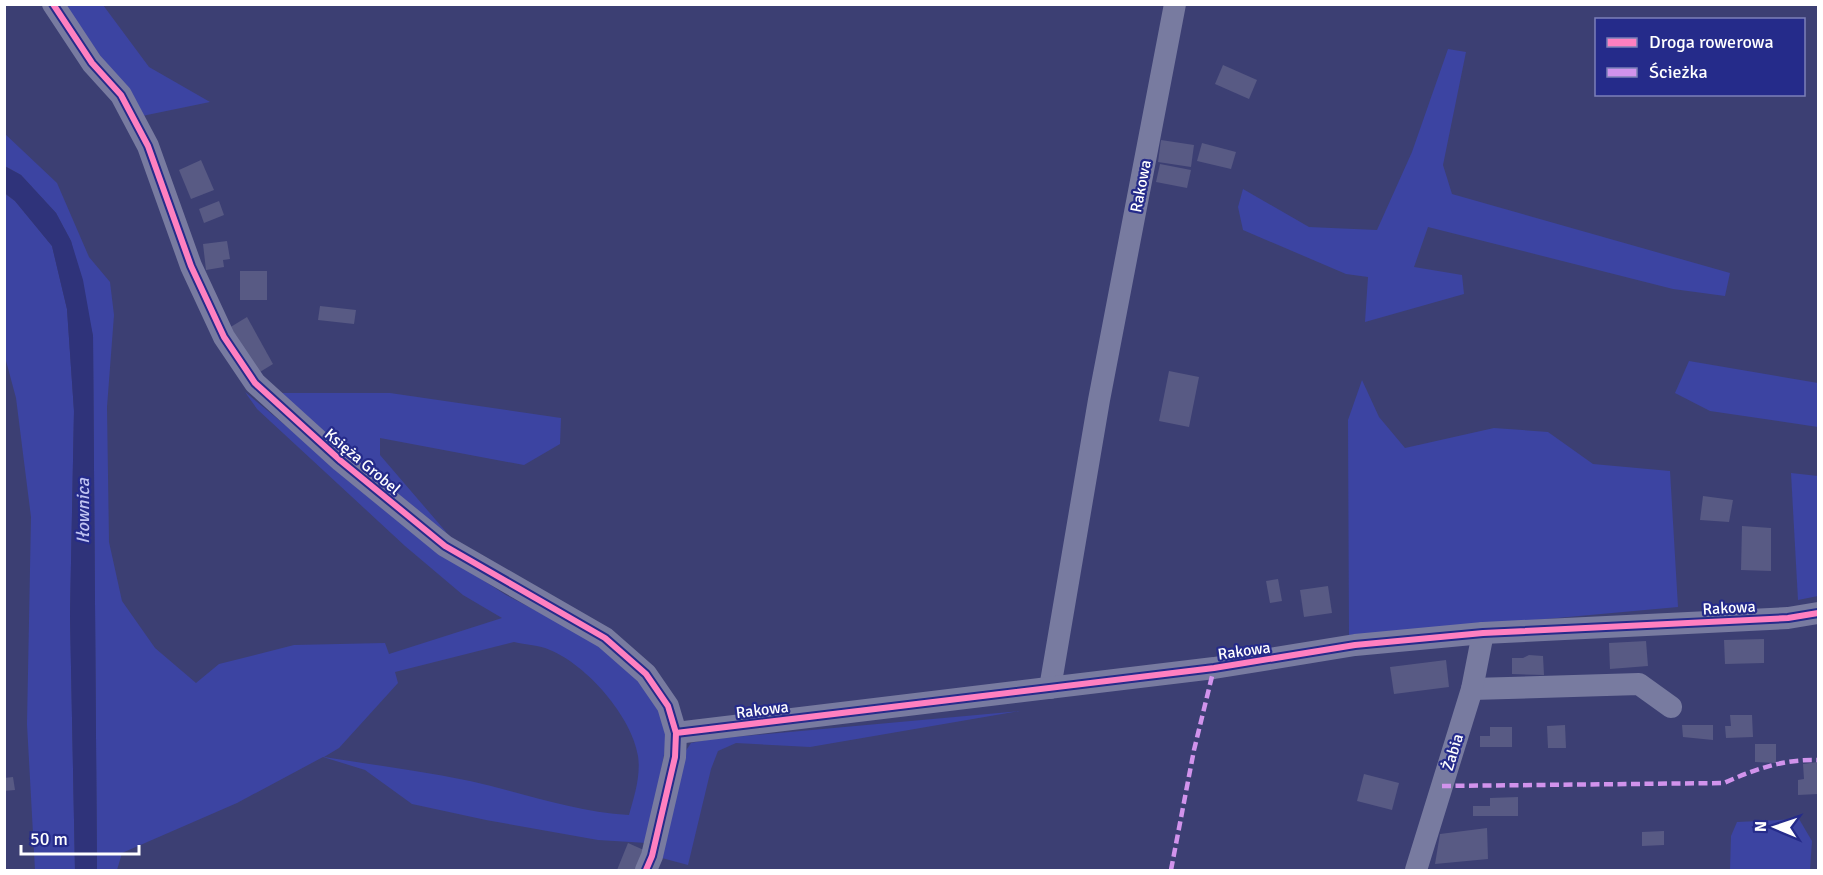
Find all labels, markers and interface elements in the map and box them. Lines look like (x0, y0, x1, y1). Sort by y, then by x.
legend (1595, 18, 1805, 96)
text: Droga rowerowa (1649, 31, 1774, 53)
text: Ścieżka (1649, 61, 1708, 83)
street label: Rakowa (1126, 158, 1156, 214)
street label: Księża Grobel (320, 424, 405, 500)
water label: Iłownica (72, 477, 94, 544)
street label: Rakowa (1702, 597, 1756, 619)
street label: Rakowa (1217, 637, 1272, 665)
street label: Rakowa (735, 697, 790, 723)
street label: Żabia (1438, 731, 1468, 773)
north arrow (1745, 797, 1805, 857)
scale bar (21, 818, 140, 856)
text: N (1751, 821, 1771, 832)
text: 50 m (30, 828, 68, 850)

